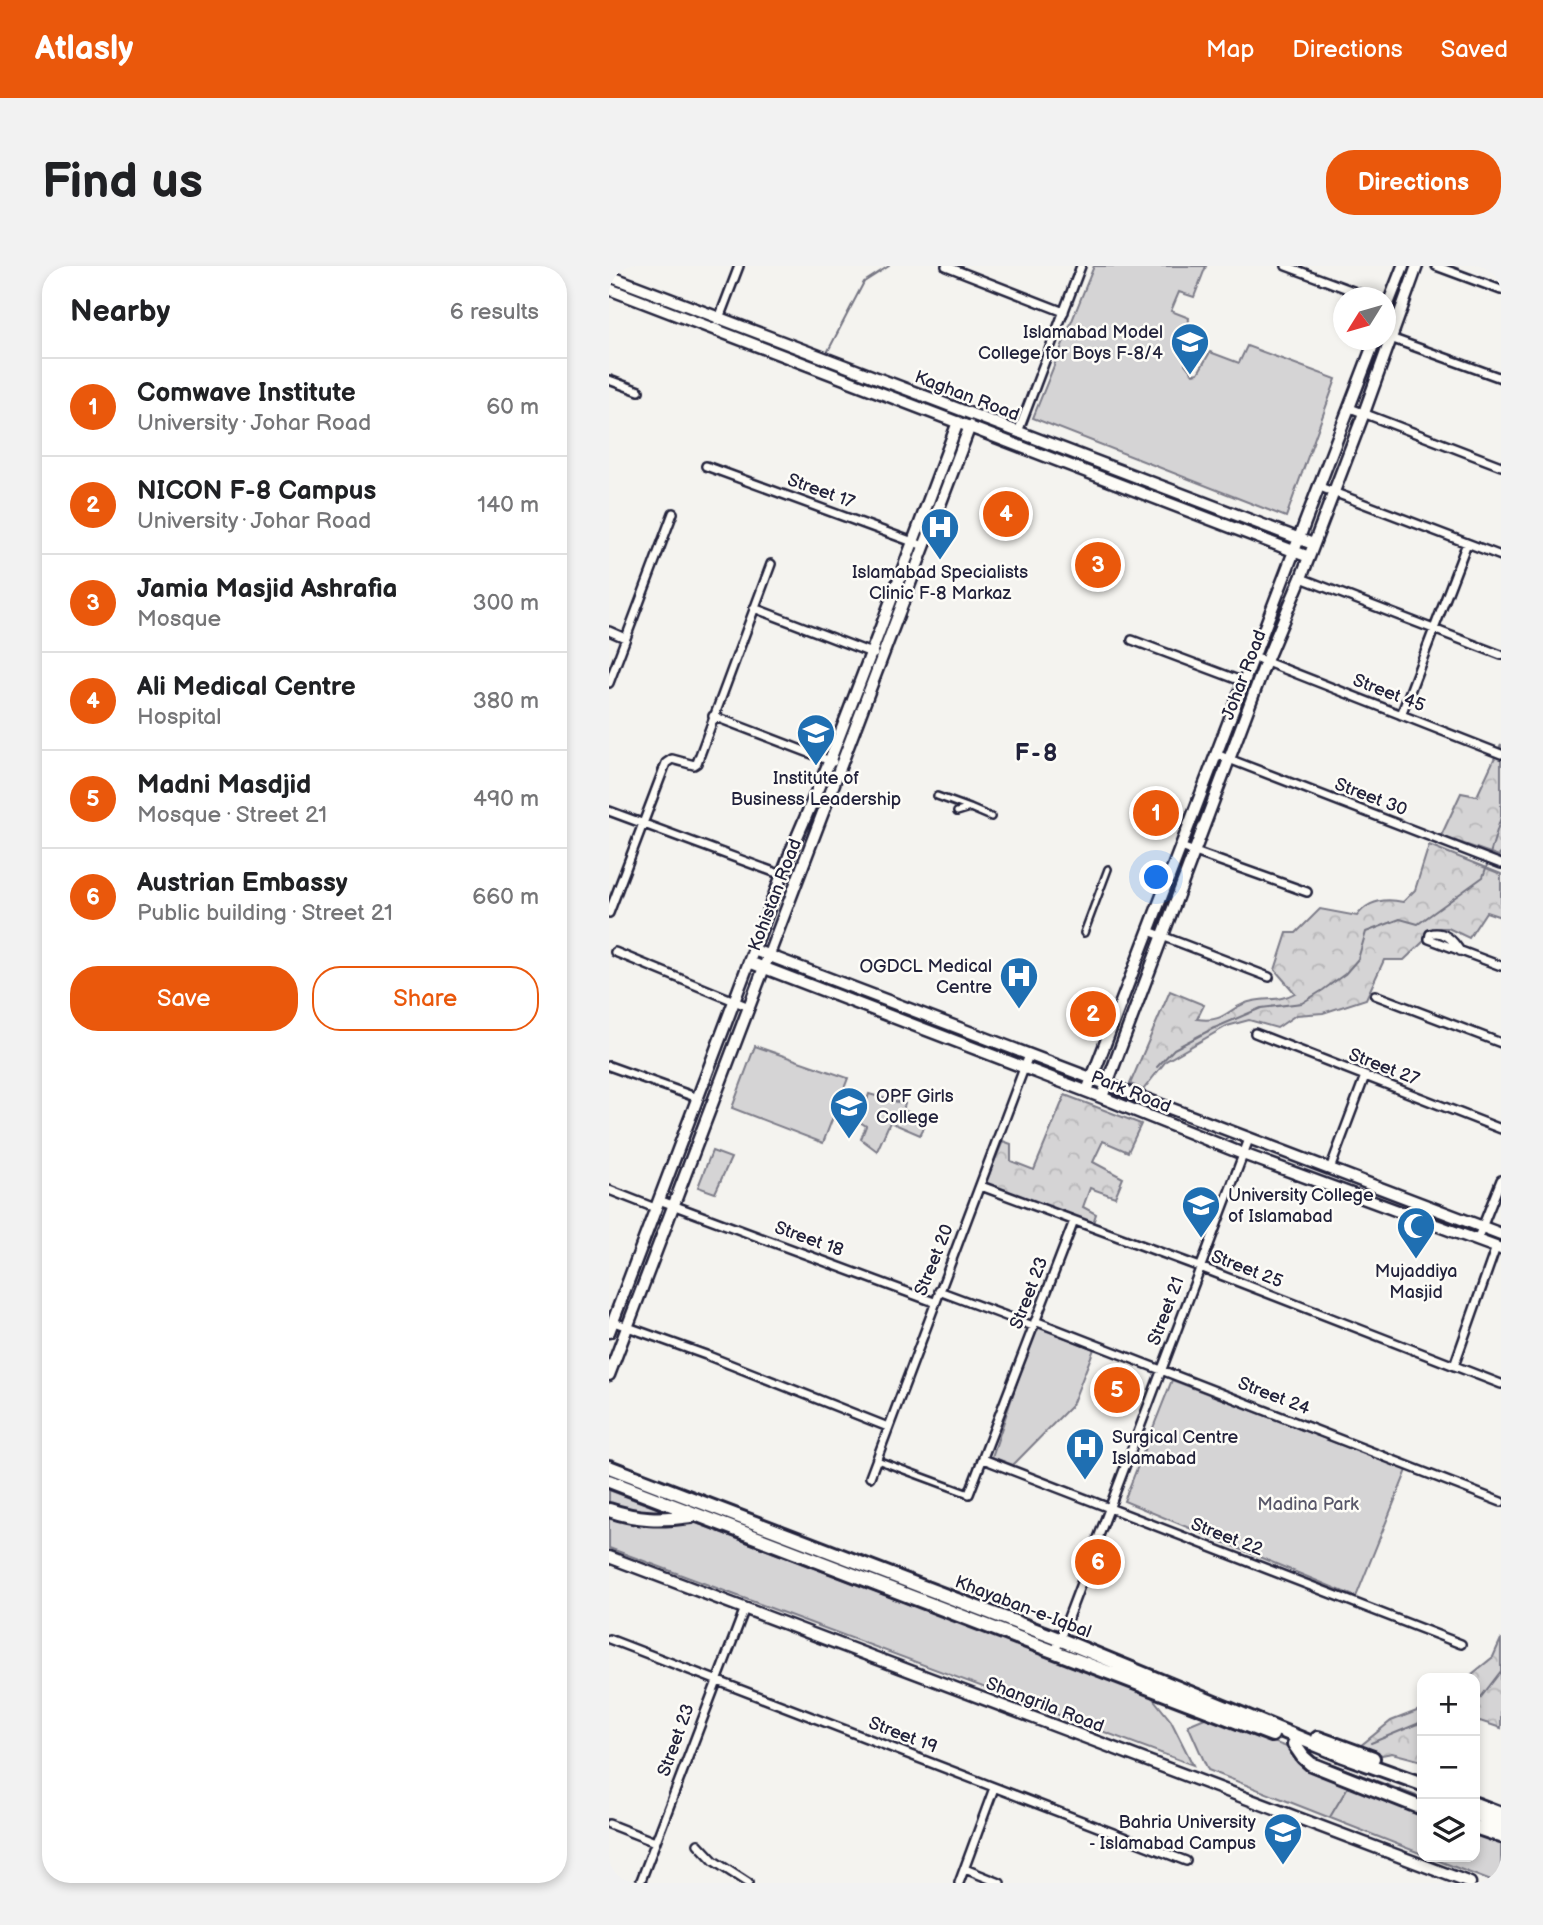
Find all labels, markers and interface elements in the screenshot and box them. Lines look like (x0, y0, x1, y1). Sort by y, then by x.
text: Atlasly (35, 29, 133, 69)
text: Map (1206, 35, 1254, 64)
text: Directions (1292, 35, 1403, 64)
text: Saved (1441, 35, 1508, 64)
button: Directions (1326, 150, 1501, 215)
text: Find us (42, 153, 203, 212)
north arrow (1333, 287, 1396, 350)
text: Nearby (70, 294, 170, 330)
text: 6 results (450, 298, 539, 326)
school or university icon: Islamabad Model College for Boys F-8/4 (1169, 321, 1211, 376)
place label: Islamabad Model College for Boys F-8/4 (978, 322, 1163, 364)
street label: Kaghan Road (912, 366, 1022, 426)
text: Comwave Institute (137, 378, 356, 409)
text: 1 (88, 393, 98, 421)
text: 60 m (486, 393, 539, 421)
text: University · Johar Road (137, 409, 371, 437)
street label: Street 17 (784, 469, 858, 513)
text: NICON F-8 Campus (137, 476, 376, 507)
pin: 4 (983, 488, 1029, 540)
text: 2 (86, 491, 100, 519)
text: 140 m (477, 491, 539, 519)
hospital icon: Islamabad Specialists Clinic F-8 Markaz (919, 506, 961, 561)
text: University · Johar Road (137, 507, 371, 535)
pin: 3 (1075, 539, 1121, 591)
place label: Islamabad Specialists Clinic F-8 Markaz (852, 562, 1028, 604)
text: Jamia Masjid Ashrafia (137, 574, 398, 605)
text: 3 (86, 589, 100, 617)
text: 300 m (473, 589, 539, 617)
text: Mosque (137, 605, 221, 633)
street label: Johar Road (1217, 627, 1271, 723)
street label: Street 45 (1350, 670, 1428, 716)
text: Ali Medical Centre (137, 672, 356, 703)
text: 4 (86, 687, 100, 715)
text: 380 m (473, 687, 539, 715)
text: Hospital (137, 703, 222, 731)
school or university icon: Institute of Business Leadership (795, 712, 837, 767)
district label: F-8 (1015, 739, 1059, 768)
place label: Institute of Business Leadership (731, 768, 901, 810)
text: Madni Masdjid (137, 770, 311, 801)
street label: Street 30 (1332, 774, 1410, 820)
text: 5 (86, 785, 100, 813)
text: 490 m (473, 785, 539, 813)
pin: 1 (1133, 787, 1179, 839)
text: Mosque · Street 21 (137, 801, 327, 829)
street label: Kohistan Road (744, 836, 806, 954)
your location (1139, 860, 1173, 894)
text: Austrian Embassy (137, 868, 348, 899)
text: 6 (86, 883, 100, 911)
text: 660 m (472, 883, 539, 911)
text: Public building · Street 21 (137, 899, 393, 927)
hospital icon: OGDCL Medical Centre (998, 955, 1040, 1010)
place label: OGDCL Medical Centre (860, 956, 992, 998)
button: Save (70, 966, 298, 1031)
button: Share (312, 966, 539, 1031)
pin: 2 (1070, 988, 1116, 1040)
street label: Street 27 (1346, 1044, 1422, 1090)
street label: Park Road (1088, 1066, 1174, 1118)
school or university icon: OPF Girls College (828, 1085, 870, 1140)
place label: OPF Girls College (876, 1086, 954, 1128)
school or university icon: University College of Islamabad (1180, 1184, 1222, 1239)
place label: University College of Islamabad (1228, 1185, 1374, 1227)
mosque icon: Mujaddiya Masjid (1395, 1205, 1437, 1260)
street label: Street 18 (772, 1217, 846, 1261)
street label: Street 20 (910, 1221, 958, 1299)
street label: Street 25 (1208, 1246, 1286, 1292)
street label: Street 23 (1006, 1254, 1052, 1332)
place label: Mujaddiya Masjid (1375, 1261, 1457, 1303)
street label: Street 21 (1143, 1274, 1189, 1348)
pin: 5 (1094, 1364, 1140, 1416)
street label: Street 24 (1235, 1373, 1313, 1419)
hospital icon: Surgical Centre Islamabad (1064, 1426, 1106, 1481)
place label: Surgical Centre Islamabad (1112, 1427, 1239, 1469)
park label: Madina Park (1257, 1494, 1359, 1515)
street label: Street 22 (1188, 1514, 1266, 1560)
pin: 6 (1075, 1536, 1121, 1588)
street label: Khayaban-e-Iqbal (952, 1571, 1094, 1643)
street label: Shangrila Road (983, 1673, 1107, 1737)
map controls (1417, 1673, 1480, 1862)
button: + (1417, 1673, 1480, 1736)
street label: Street 23 (653, 1701, 699, 1779)
street label: Street 19 (866, 1712, 940, 1758)
button: − (1417, 1736, 1480, 1799)
button: layers (1417, 1799, 1480, 1862)
school or university icon: Bahria University - Islamabad Campus (1262, 1811, 1304, 1866)
place label: Bahria University - Islamabad Campus (1089, 1812, 1257, 1854)

